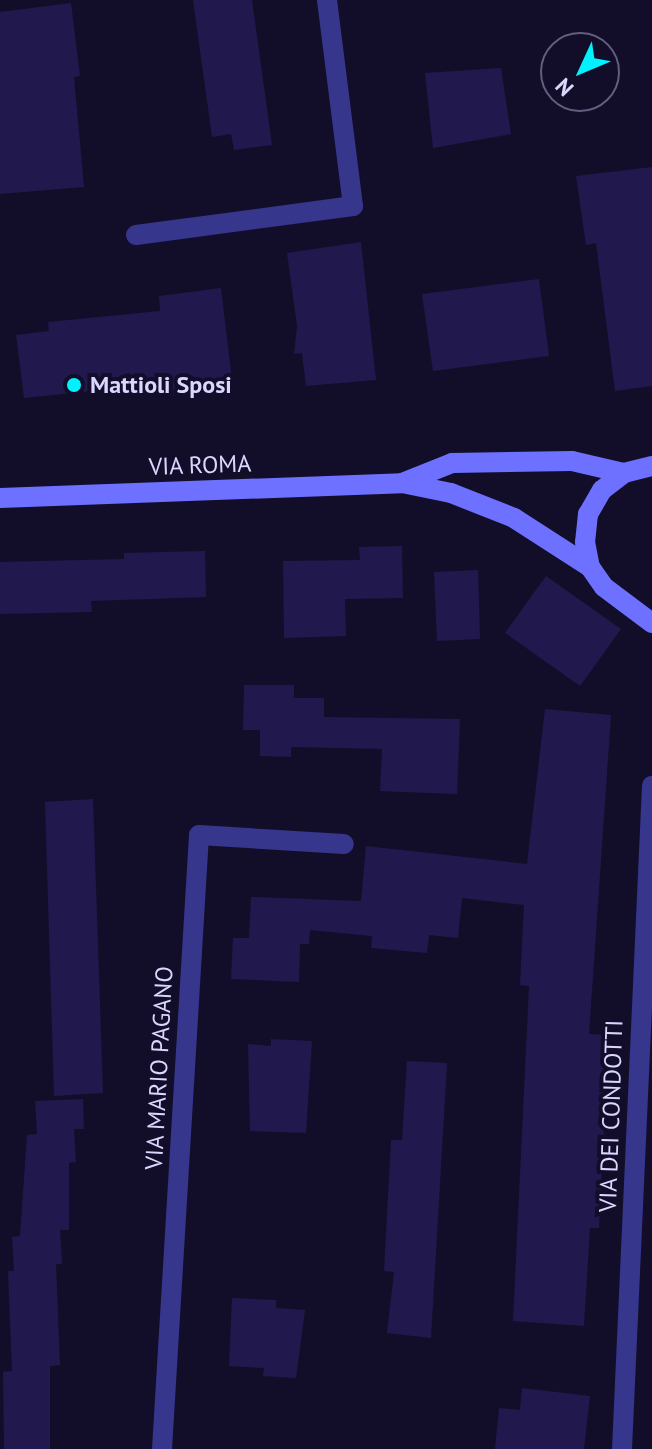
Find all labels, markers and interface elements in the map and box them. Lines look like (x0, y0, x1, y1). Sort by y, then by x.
north arrow (540, 32, 620, 112)
text: N (549, 72, 579, 102)
place label: Mattioli Sposi (90, 371, 232, 399)
marker: Mattioli Sposi (65, 376, 83, 394)
street label: VIA ROMA (148, 449, 252, 481)
street label: VIA MARIO PAGANO (139, 965, 179, 1171)
street label: VIA DEI CONDOTTI (593, 1019, 629, 1213)

